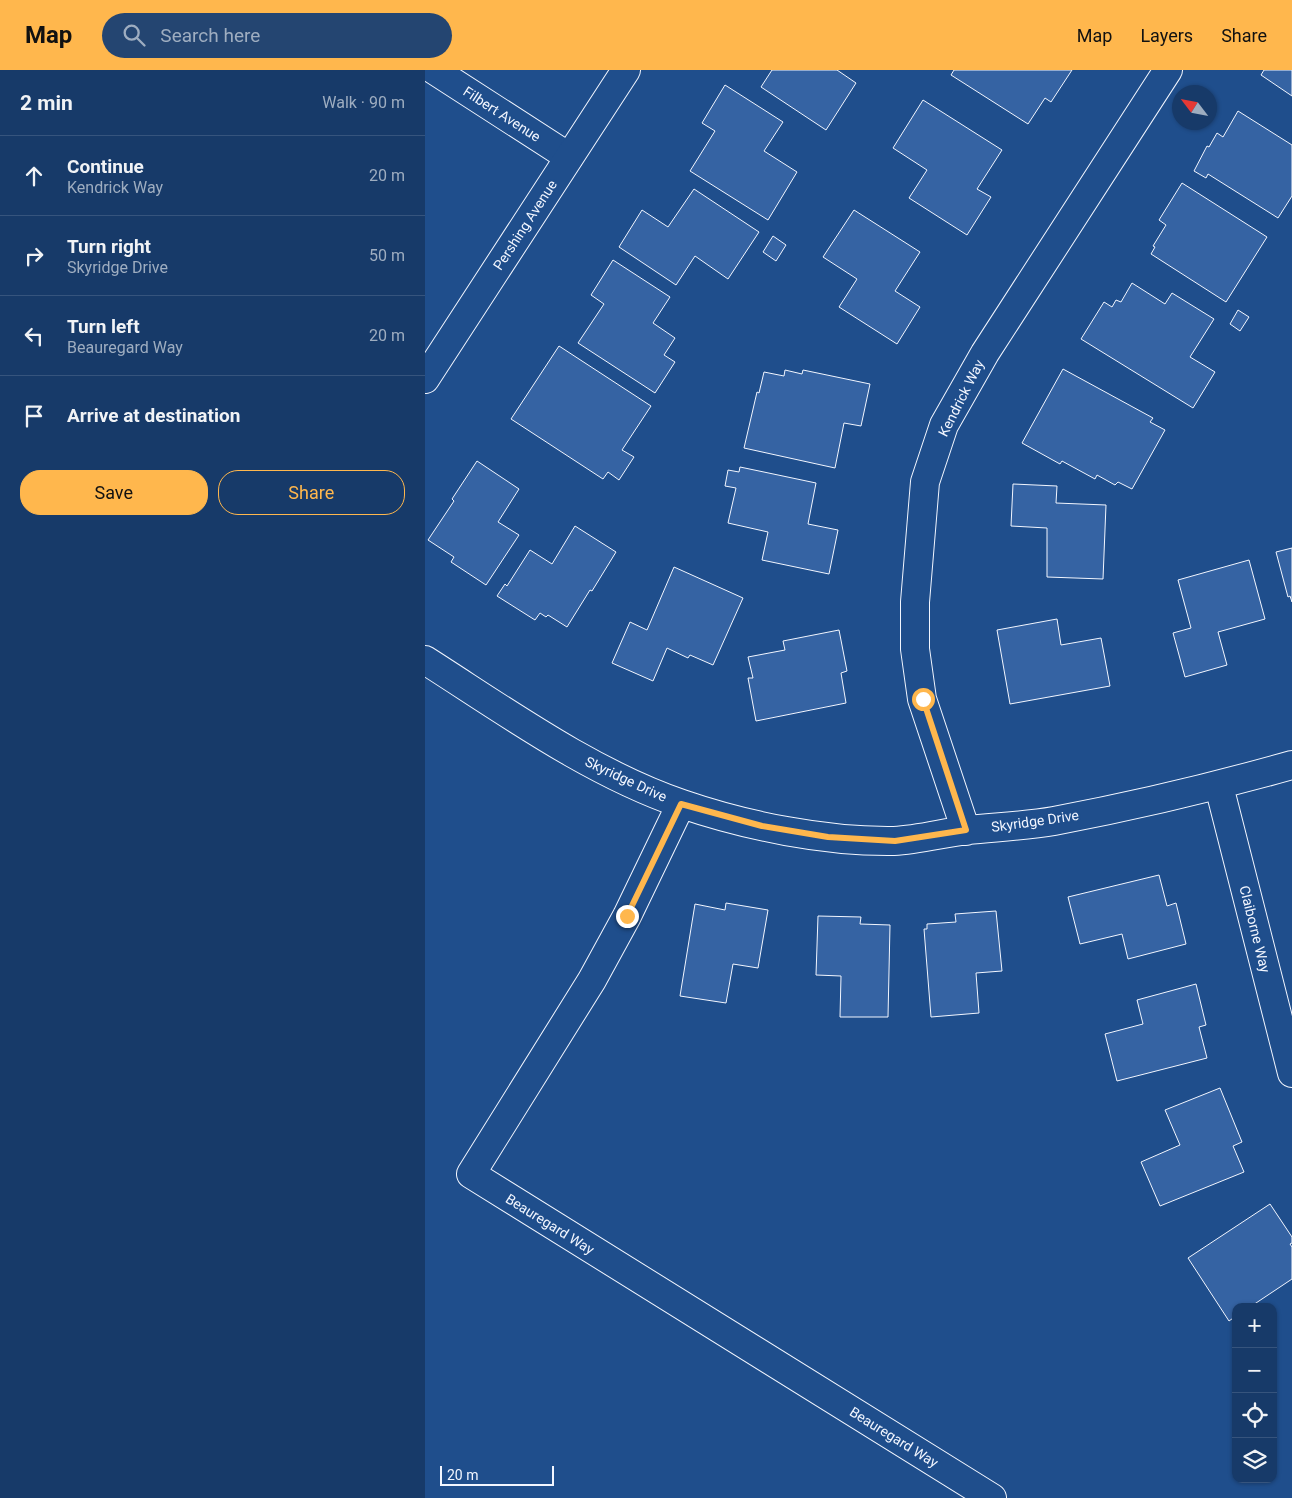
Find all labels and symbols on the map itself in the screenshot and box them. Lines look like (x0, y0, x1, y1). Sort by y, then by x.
street label: Filbert Avenue (460, 83, 544, 145)
north arrow (1172, 85, 1217, 130)
street label: Pershing Avenue (490, 177, 560, 273)
street label: Kendrick Way (935, 357, 987, 439)
route start (912, 688, 935, 711)
street label: Skyridge Drive (583, 753, 669, 805)
street label: Skyridge Drive (990, 807, 1080, 835)
street label: Claiborne Way (1236, 884, 1274, 975)
route end (616, 905, 639, 928)
street label: Beauregard Way (503, 1190, 598, 1258)
street label: Beauregard Way (847, 1403, 942, 1471)
scale bar (440, 1463, 554, 1486)

